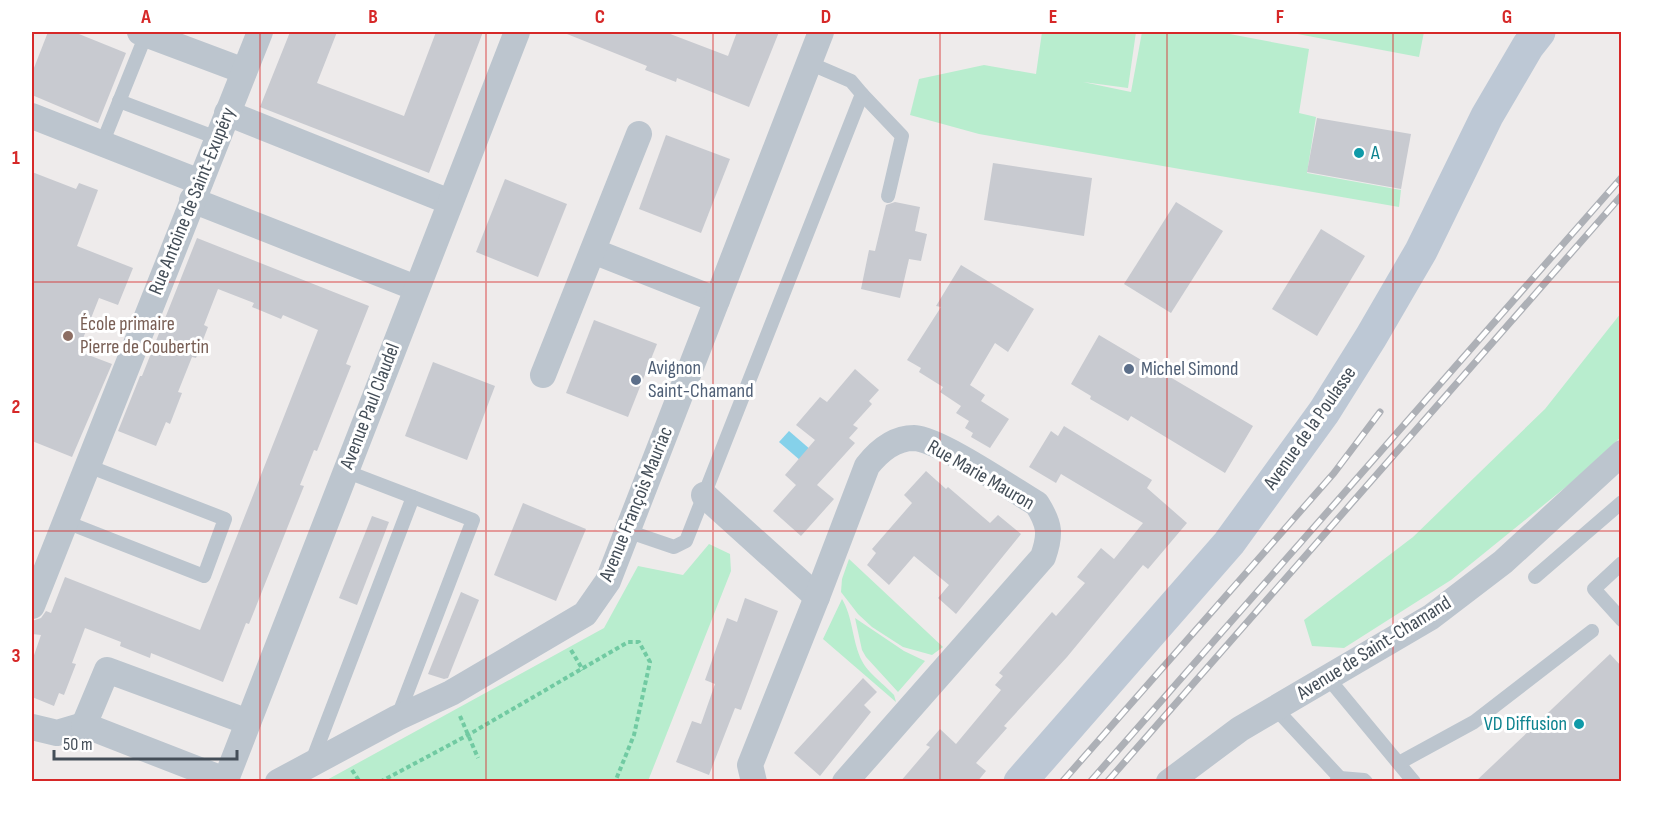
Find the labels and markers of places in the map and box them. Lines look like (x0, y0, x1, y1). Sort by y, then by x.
place label: A (1370, 141, 1380, 165)
marker: A (1352, 146, 1366, 160)
place label: École primaire Pierre de Coubertin (80, 312, 209, 359)
marker: École primaire Pierre de Coubertin (61, 329, 75, 343)
place label: Avignon Saint-Chamand (647, 356, 754, 403)
place label: Michel Simond (1141, 357, 1238, 381)
marker: Michel Simond (1122, 362, 1136, 376)
marker: Avignon Saint-Chamand (629, 373, 643, 387)
place label: VD Diffusion (1484, 712, 1567, 736)
marker: VD Diffusion (1572, 717, 1586, 731)

